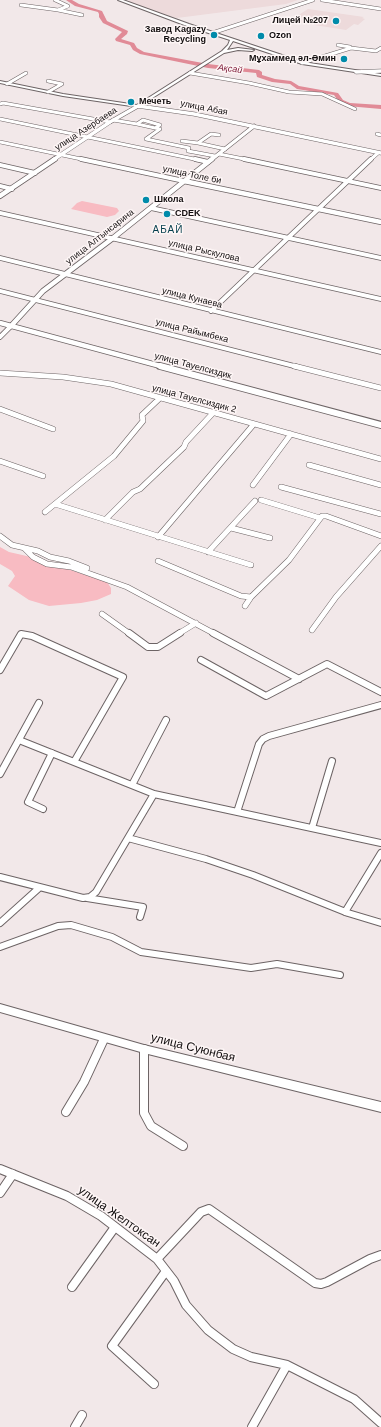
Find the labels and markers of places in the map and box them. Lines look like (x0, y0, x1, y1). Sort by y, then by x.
place label: Лицей №207 (273, 16, 328, 26)
marker: Лицей №207 (331, 16, 341, 26)
place label: Завод Kagazy Recycling (145, 25, 206, 46)
marker: Завод Kagazy Recycling (209, 30, 219, 40)
marker: Ozon (256, 31, 266, 41)
place label: Ozon (269, 31, 291, 41)
place label: Мұхаммед әл-Әмин (249, 54, 336, 64)
marker: Мұхаммед әл-Әмин (339, 54, 349, 64)
marker: Мечеть (126, 97, 136, 107)
place label: Мечеть (139, 97, 171, 107)
marker: Школа (141, 195, 151, 205)
place label: Школа (154, 195, 183, 205)
marker: CDEK (162, 209, 172, 219)
place label: CDEK (175, 209, 201, 219)

